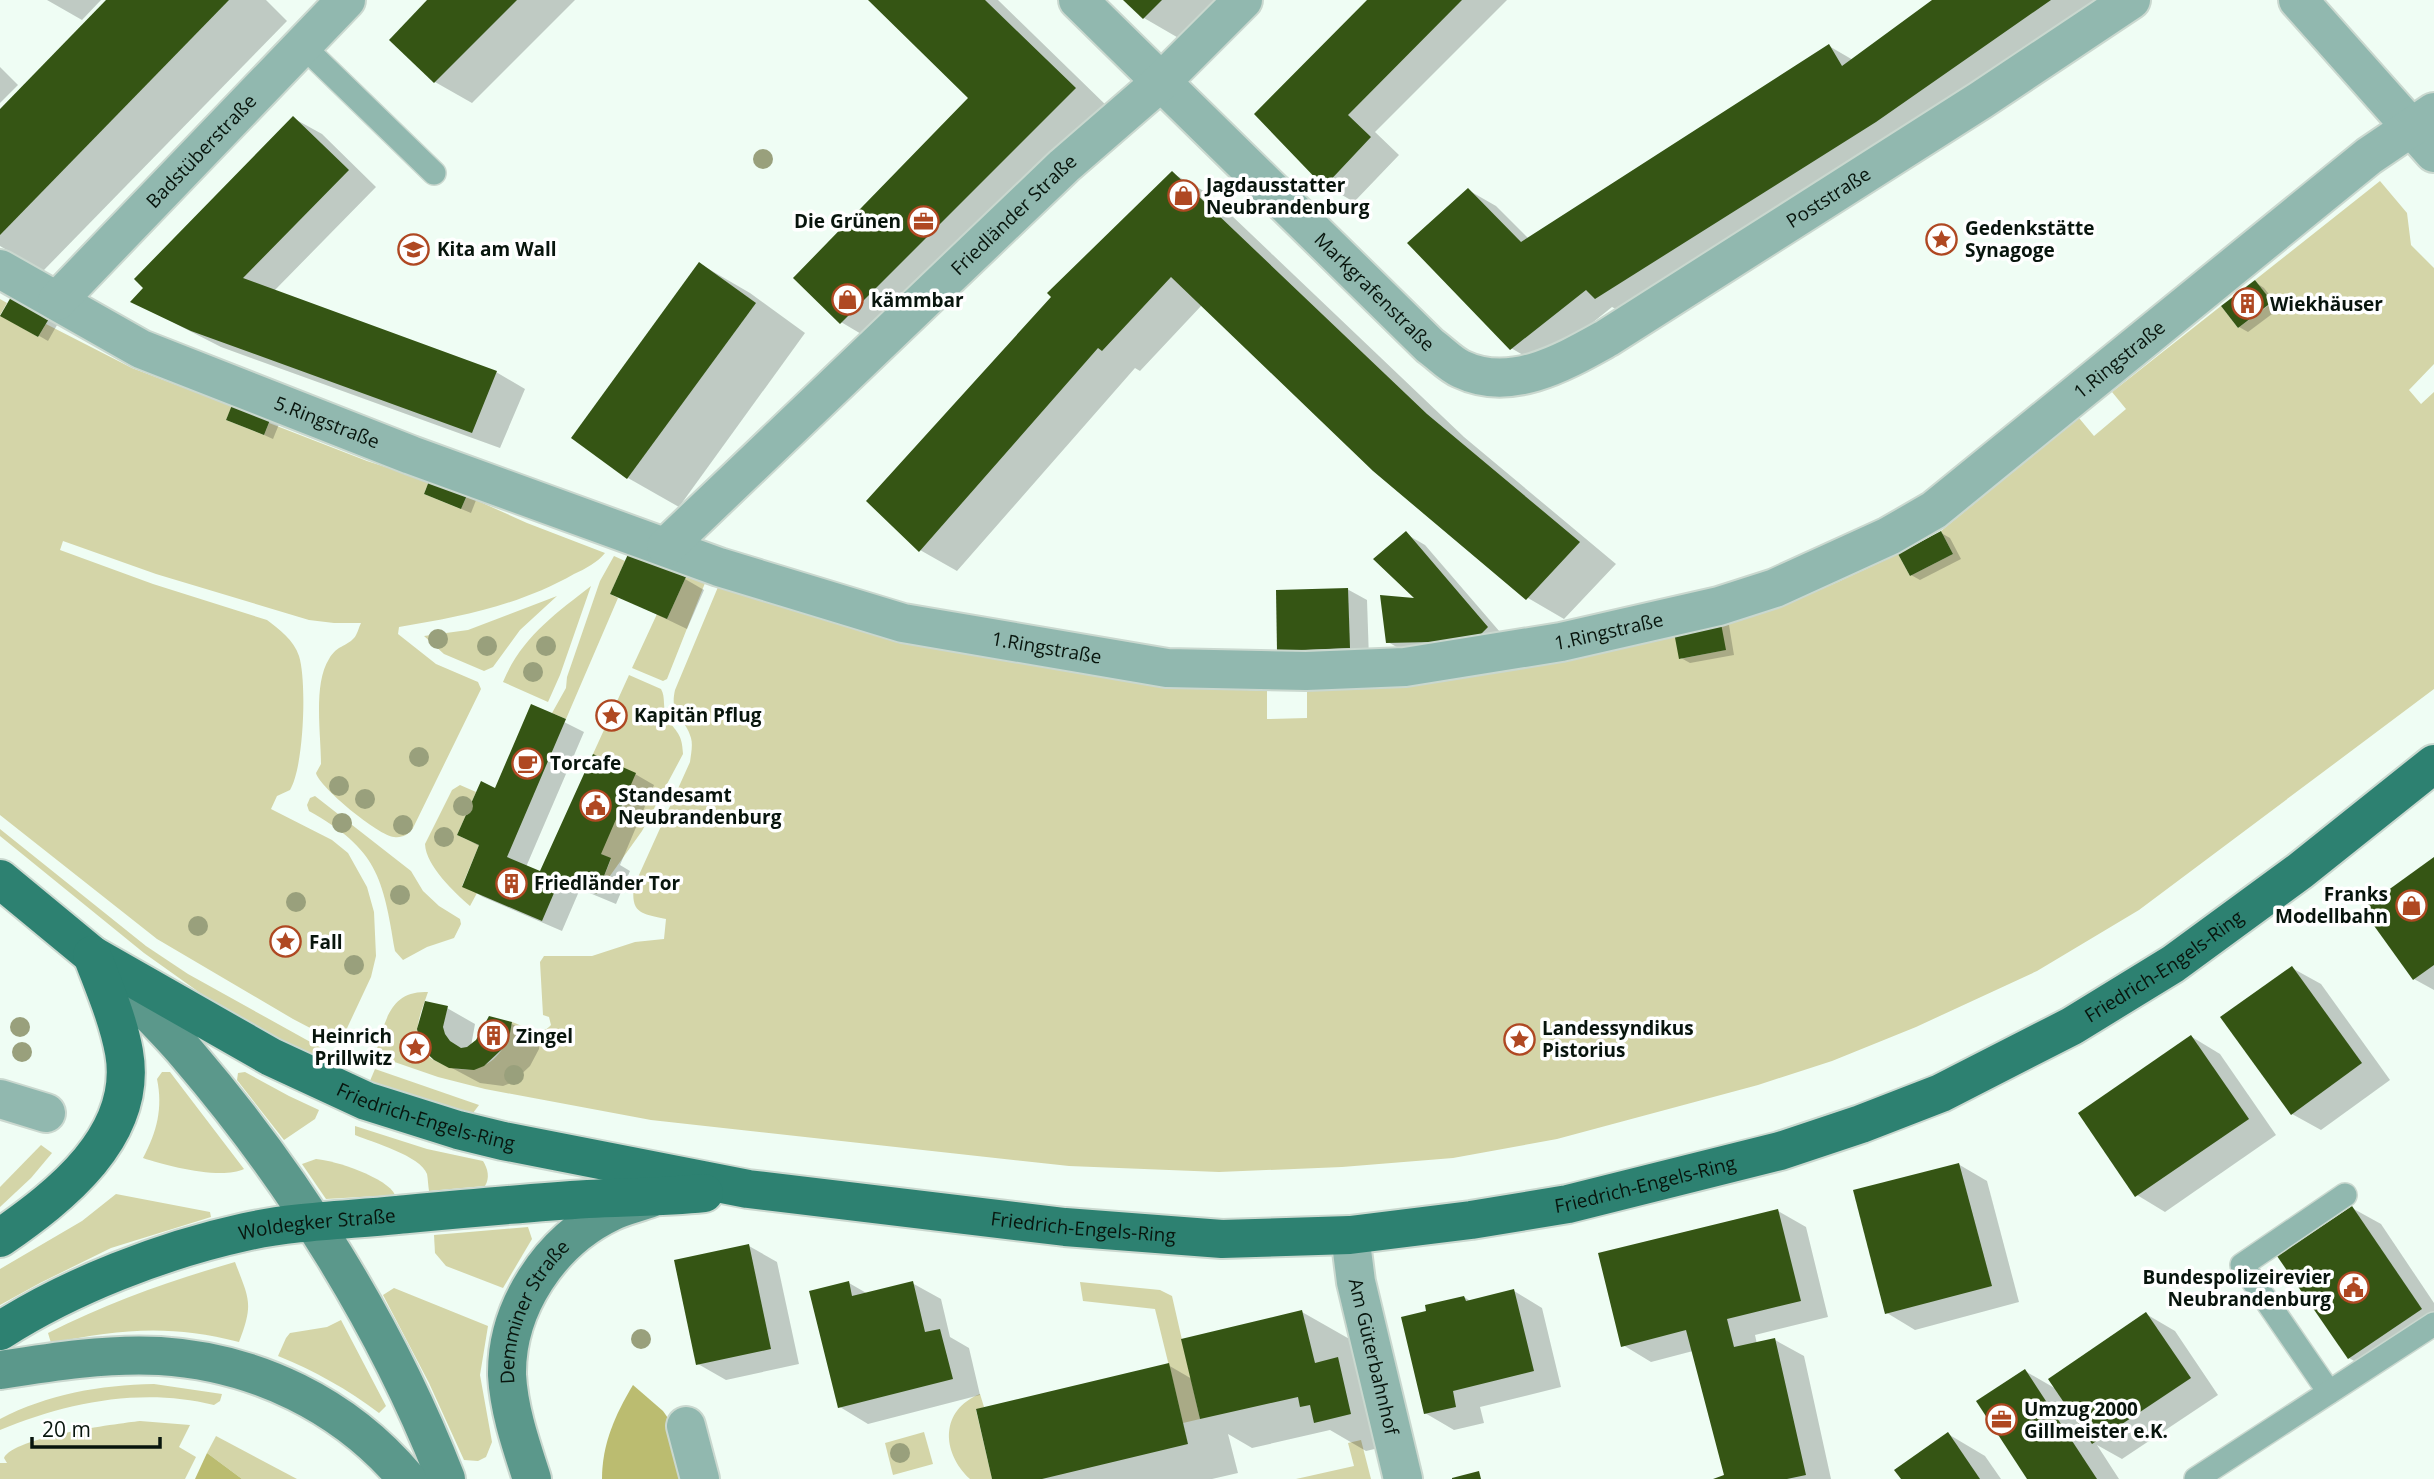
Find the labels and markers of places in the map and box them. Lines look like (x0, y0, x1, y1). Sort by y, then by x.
place label: Jagdausstatter Neubrandenburg (1204, 172, 1370, 220)
shop icon: Jagdausstatter Neubrandenburg (1166, 179, 1200, 213)
office icon: Die Grünen (907, 204, 941, 238)
place label: Die Grünen (794, 208, 901, 234)
place label: Gedenkstätte Synagoge (1965, 215, 2094, 263)
place icon: Gedenkstätte Synagoge (1925, 222, 1959, 256)
school or university icon: Kita am Wall (397, 232, 431, 266)
place label: Kita am Wall (437, 236, 557, 262)
shop icon: kämmbar (831, 283, 865, 317)
place label: kämmbar (871, 287, 964, 313)
building icon: Wiekhäuser (2230, 287, 2264, 321)
place label: Wiekhäuser (2270, 291, 2383, 317)
place icon: Kapitän Pflug (594, 698, 628, 732)
place label: Kapitän Pflug (634, 702, 762, 728)
cafe icon: Torcafe (510, 746, 544, 780)
place label: Torcafe (550, 750, 621, 776)
place label: Standesamt Neubrandenburg (618, 782, 782, 830)
public building icon: Standesamt Neubrandenburg (578, 789, 612, 823)
building icon: Friedländer Tor (494, 866, 528, 900)
place label: Friedländer Tor (534, 870, 680, 896)
place label: Franks Modellbahn (2275, 881, 2388, 929)
shop icon: Franks Modellbahn (2394, 888, 2428, 922)
place icon: Fall (269, 925, 303, 959)
place label: Fall (309, 929, 343, 955)
place label: Landessyndikus Pistorius (1542, 1015, 1694, 1063)
building icon: Zingel (476, 1019, 510, 1053)
place icon: Landessyndikus Pistorius (1502, 1022, 1536, 1056)
place label: Heinrich Prillwitz (311, 1023, 392, 1071)
place label: Zingel (516, 1023, 573, 1049)
place icon: Heinrich Prillwitz (398, 1030, 432, 1064)
place label: Bundespolizeirevier Neubrandenburg (2143, 1264, 2331, 1312)
public building icon: Bundespolizeirevier Neubrandenburg (2337, 1271, 2371, 1305)
place label: Umzug 2000 Gillmeister e.K. (2024, 1396, 2168, 1444)
office icon: Umzug 2000 Gillmeister e.K. (1984, 1403, 2018, 1437)

